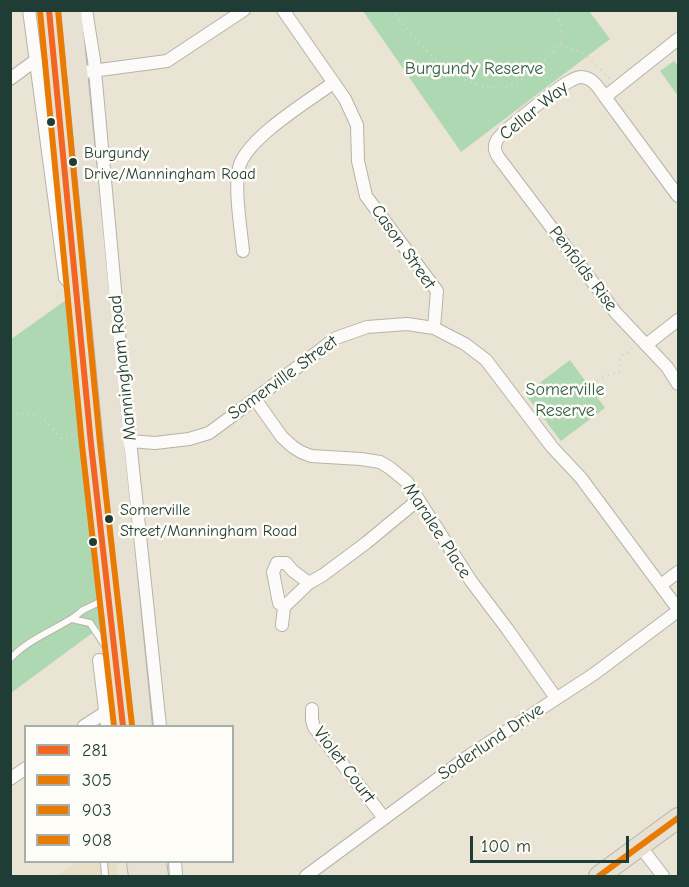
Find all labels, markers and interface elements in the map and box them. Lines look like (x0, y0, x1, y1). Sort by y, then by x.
park label: Burgundy Reserve (405, 58, 543, 80)
street label: Cellar Way (495, 77, 573, 145)
unlabelled marker (45, 116, 57, 128)
place label: Burgundy Drive/Manningham Road (84, 143, 256, 181)
marker: Burgundy Drive/Manningham Road (67, 156, 79, 168)
street label: Cason Street (366, 201, 440, 293)
street label: Penfolds Rise (544, 222, 622, 316)
street label: Manningham Road (105, 294, 141, 442)
street label: Somerville Street (224, 331, 342, 425)
park label: Somerville Reserve (525, 379, 605, 422)
street label: Maralee Place (398, 479, 476, 583)
place label: Somerville Street/Manningham Road (120, 500, 297, 538)
marker: Somerville Street/Manningham Road (103, 513, 115, 525)
unlabelled marker (87, 536, 99, 548)
street label: Soderlund Drive (434, 699, 548, 785)
street label: Violet Court (308, 723, 380, 807)
legend (24, 725, 234, 863)
text: 281 (82, 740, 108, 761)
text: 305 (82, 770, 112, 791)
text: 903 (82, 800, 112, 821)
scale bar (473, 824, 632, 862)
text: 908 (82, 830, 112, 851)
text: 100 m (481, 836, 531, 857)

